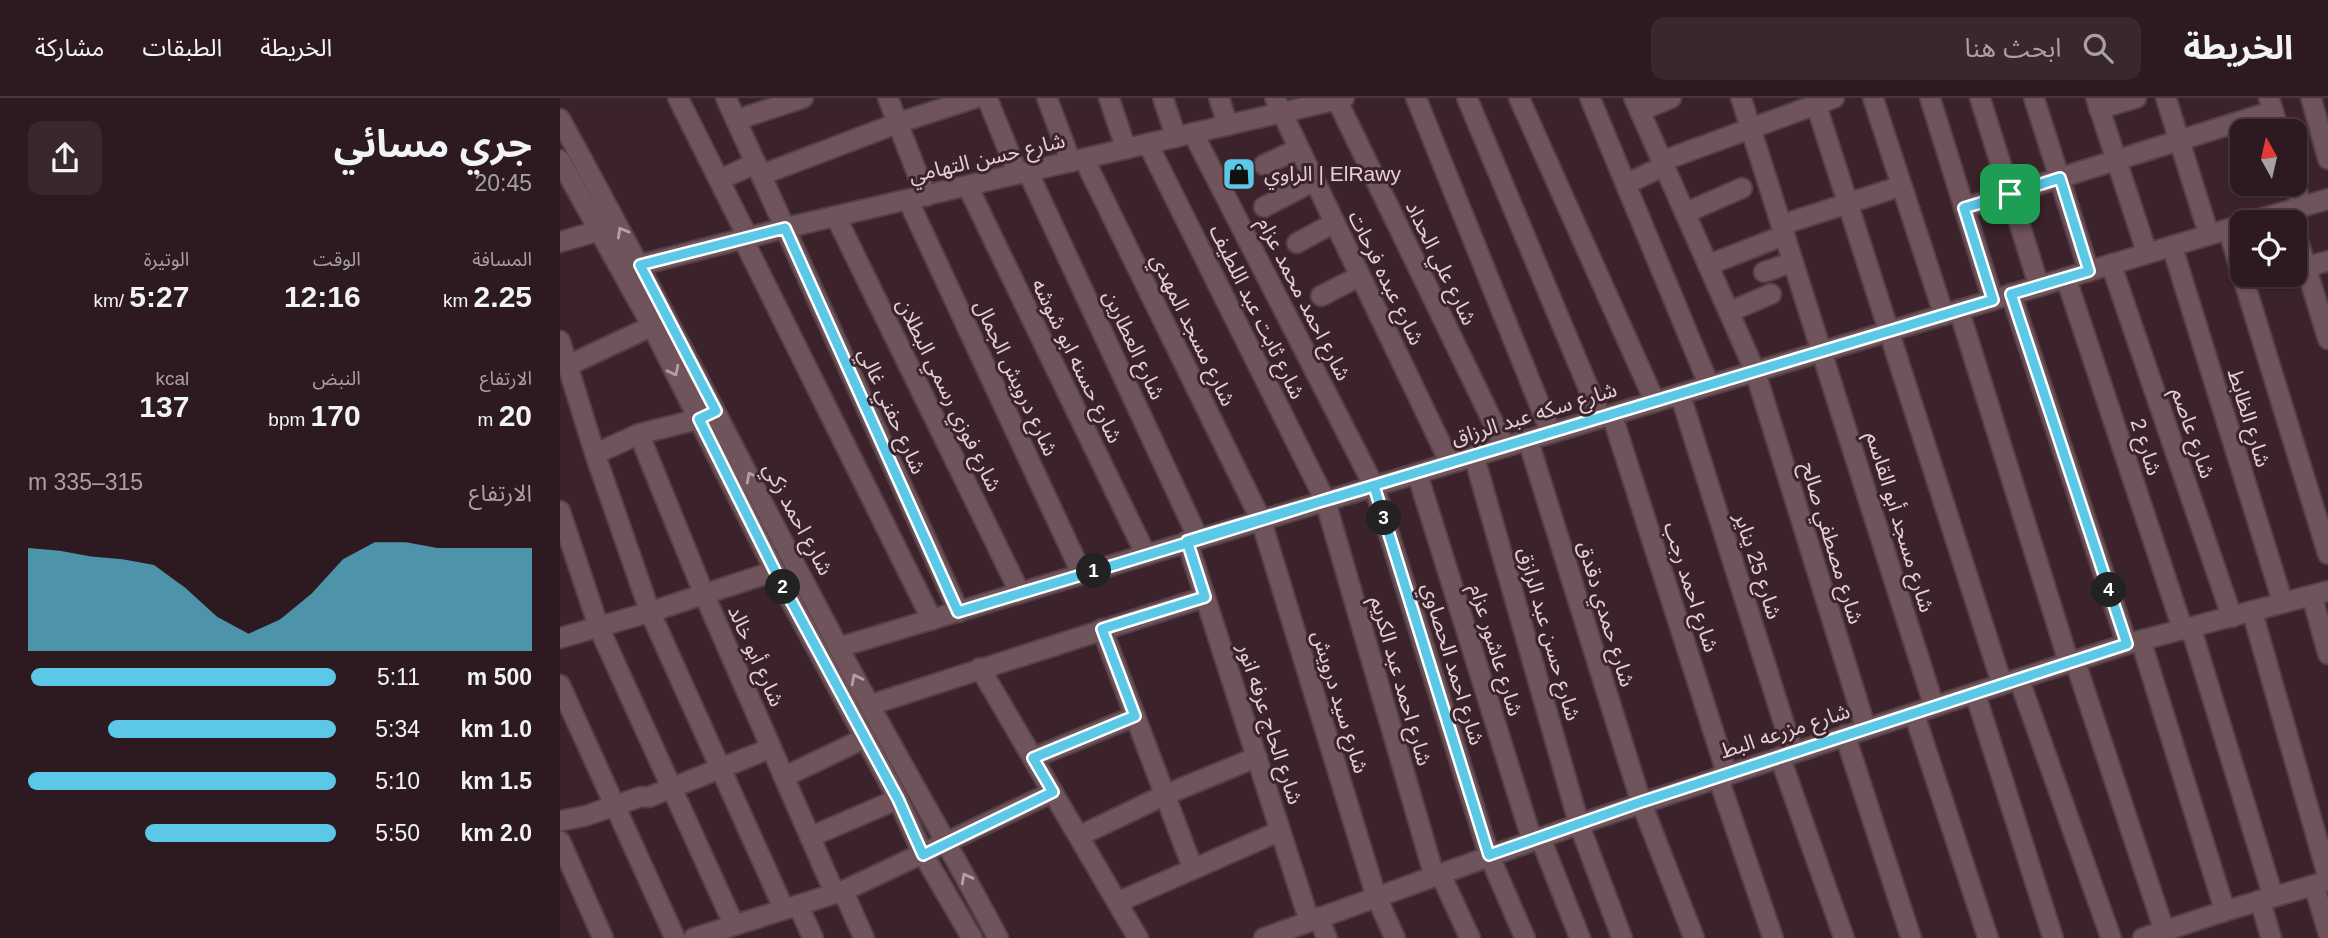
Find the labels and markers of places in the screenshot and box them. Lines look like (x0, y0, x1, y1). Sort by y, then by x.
shop icon: الراوي | ElRawy (1220, 155, 1258, 193)
place label: الراوي | ElRawy (1264, 162, 1401, 190)
pin (1980, 164, 2040, 224)
pin: 3 (1366, 500, 1402, 536)
pin: 1 (1076, 554, 1112, 588)
pin: 2 (766, 570, 801, 604)
pin: 4 (2092, 573, 2126, 608)

